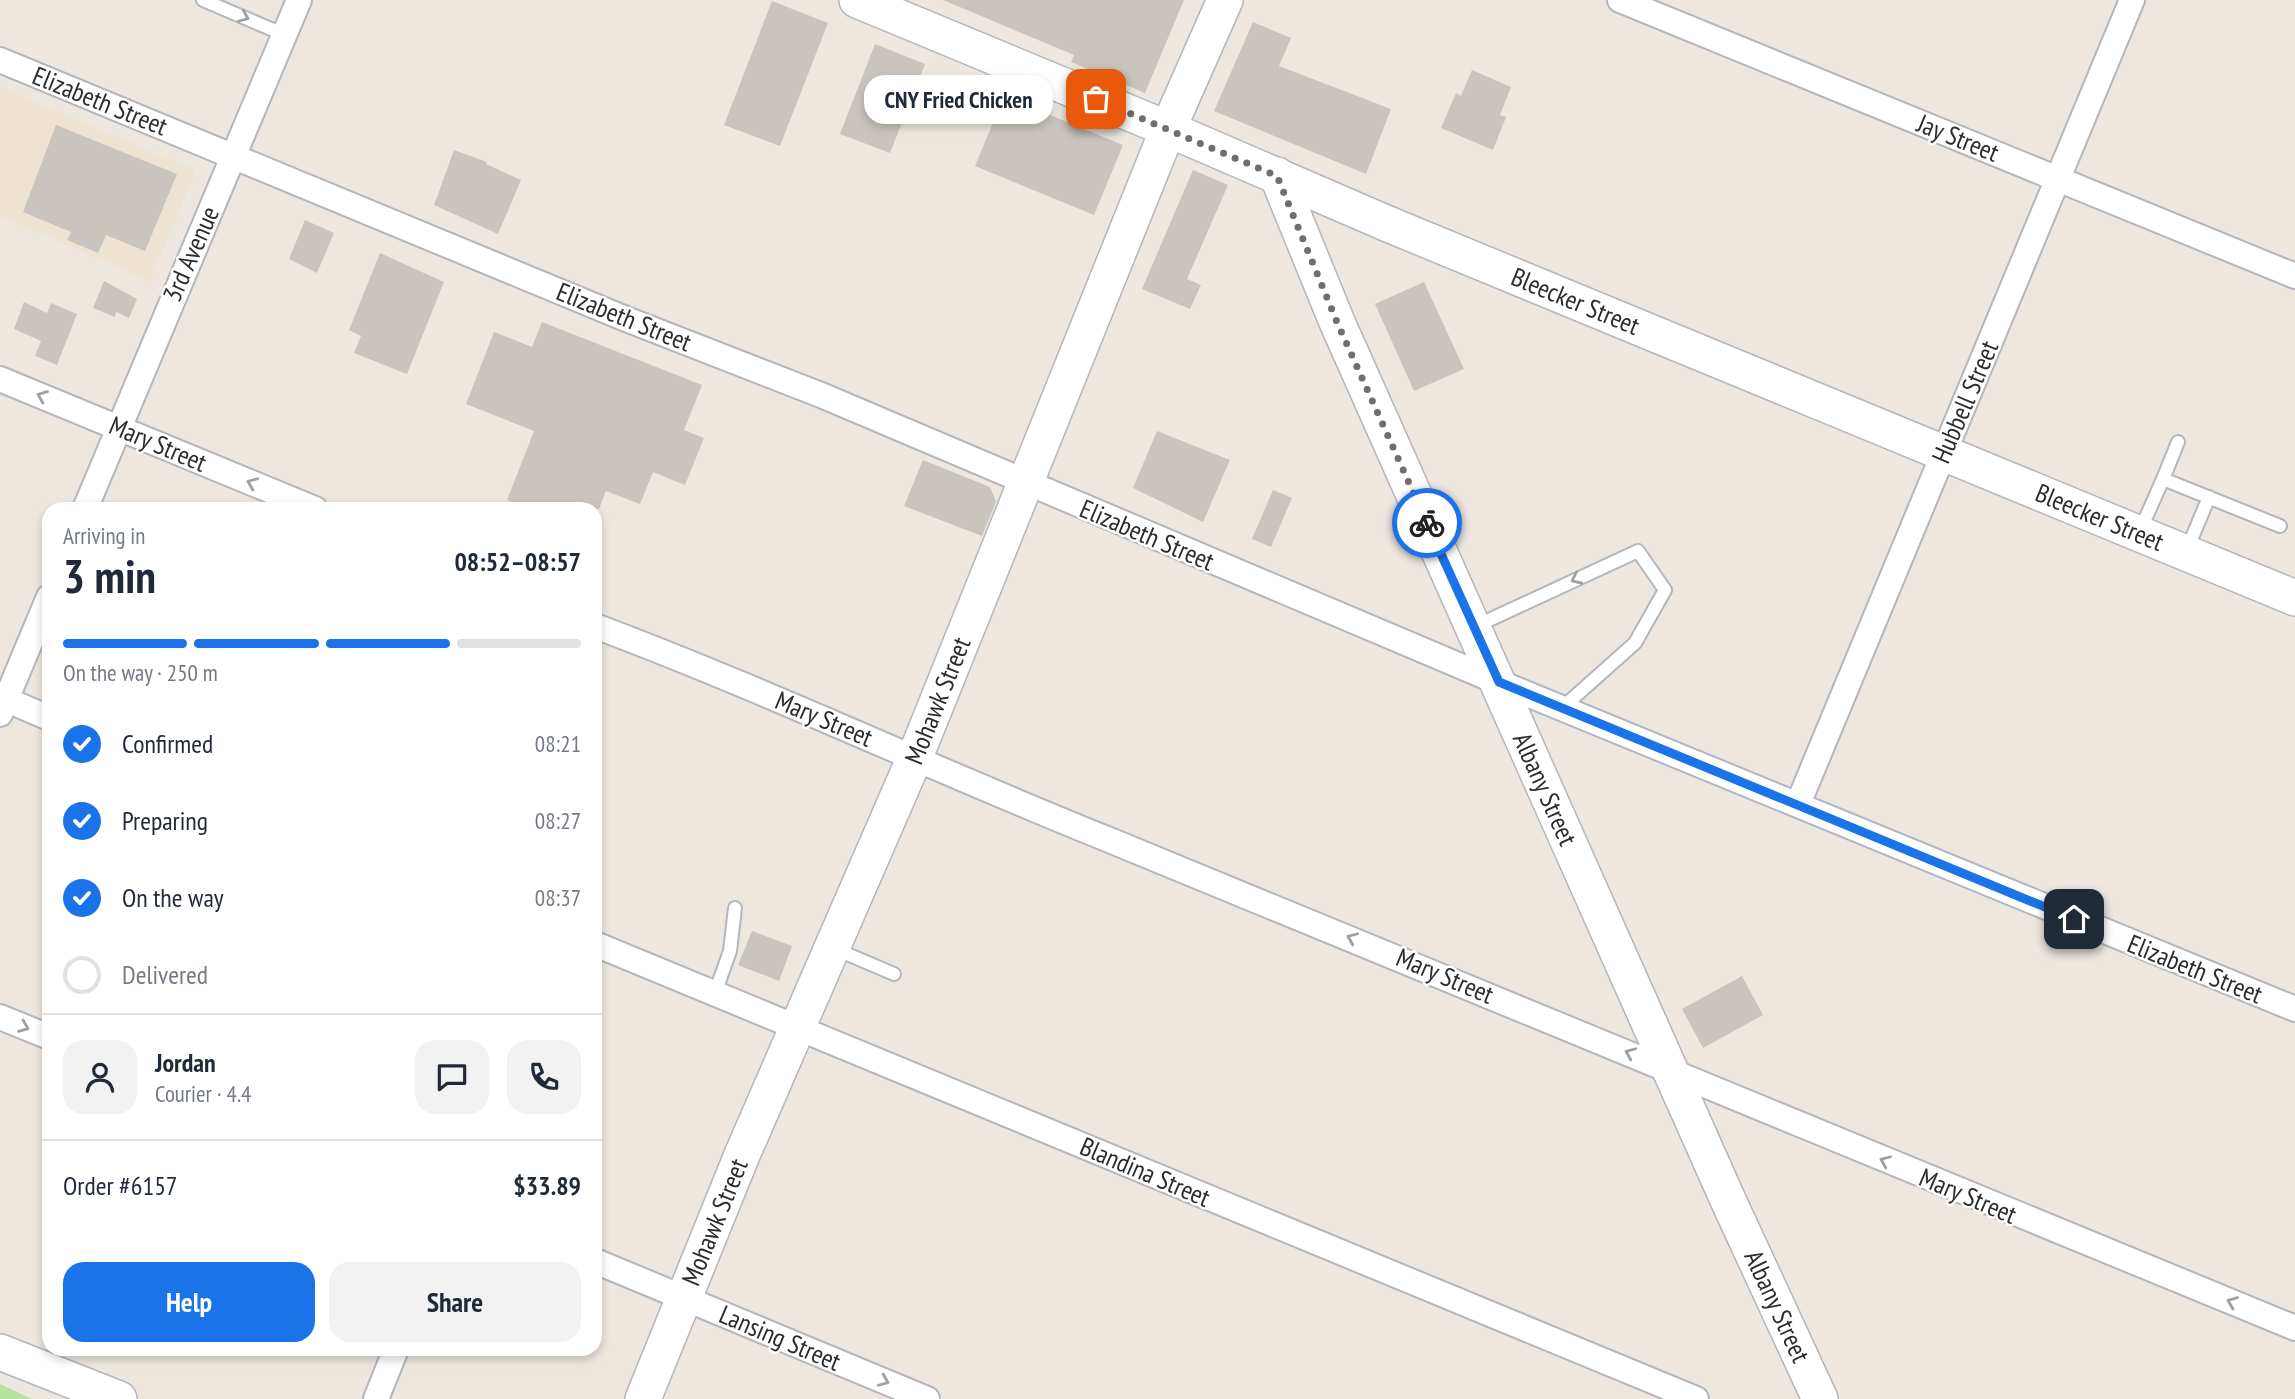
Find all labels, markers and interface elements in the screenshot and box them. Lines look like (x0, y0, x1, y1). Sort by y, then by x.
one-way arrow (237, 9, 249, 23)
street label: Elizabeth Street (28, 59, 172, 143)
pin (1066, 69, 1126, 129)
callout: CNY Fried Chicken (865, 74, 1054, 124)
icon: bag (1077, 80, 1115, 118)
text: CNY Fried Chicken (884, 85, 1033, 114)
street label: Jay Street (1912, 106, 2004, 169)
street label: 3rd Avenue (155, 201, 226, 306)
street label: Bleecker Street (1507, 260, 1645, 342)
street label: Elizabeth Street (552, 275, 696, 359)
street label: Hubbell Street (1924, 336, 2005, 468)
one-way arrow (37, 390, 49, 404)
street label: Mary Street (105, 408, 212, 479)
street label: Bleecker Street (2031, 476, 2169, 558)
one-way arrow (247, 477, 260, 491)
courier (1392, 488, 1462, 558)
street label: Elizabeth Street (1075, 491, 1219, 578)
icon: bike (1408, 504, 1446, 542)
text: Arriving in (63, 521, 145, 550)
text: 08:52–08:57 (454, 545, 581, 578)
text: 3 min (63, 546, 156, 606)
one-way arrow (1571, 571, 1583, 585)
street label: Mohawk Street (897, 632, 978, 769)
text: On the way · 250 m (63, 658, 218, 687)
street label: Mary Street (771, 683, 878, 754)
icon: check (63, 725, 101, 763)
text: Confirmed (122, 727, 213, 760)
street label: Albany Street (1506, 727, 1585, 850)
text: 08:21 (535, 729, 581, 758)
icon: check (63, 802, 101, 840)
text: Preparing (122, 804, 208, 837)
text: 08:27 (535, 806, 581, 835)
icon: check (63, 879, 101, 917)
text: On the way (122, 881, 224, 914)
text: 08:37 (535, 883, 581, 912)
pin (2044, 889, 2104, 949)
icon: home (2055, 900, 2093, 938)
street label: Elizabeth Street (2123, 927, 2267, 1011)
one-way arrow (1347, 932, 1359, 946)
street label: Mary Street (1392, 940, 1499, 1011)
text: Delivered (122, 958, 208, 991)
one-way arrow (18, 1018, 30, 1032)
button: person (63, 1040, 137, 1114)
button: chat (415, 1040, 489, 1114)
button: phone (507, 1040, 581, 1114)
text: Jordan (155, 1046, 216, 1079)
one-way arrow (1625, 1048, 1637, 1062)
text: Courier · 4.4 (155, 1079, 251, 1108)
street label: Blandina Street (1075, 1129, 1215, 1214)
street label: Mohawk Street (674, 1154, 755, 1290)
one-way arrow (1880, 1155, 1892, 1169)
street label: Mary Street (1915, 1160, 2022, 1231)
text: Order #6157 (63, 1169, 178, 1202)
text: $33.89 (513, 1169, 581, 1202)
street label: Albany Street (1737, 1245, 1818, 1367)
button: Help (63, 1262, 315, 1342)
button: Share (329, 1262, 581, 1342)
street label: Lansing Street (715, 1297, 846, 1378)
one-way arrow (2226, 1297, 2238, 1311)
one-way arrow (878, 1373, 890, 1387)

